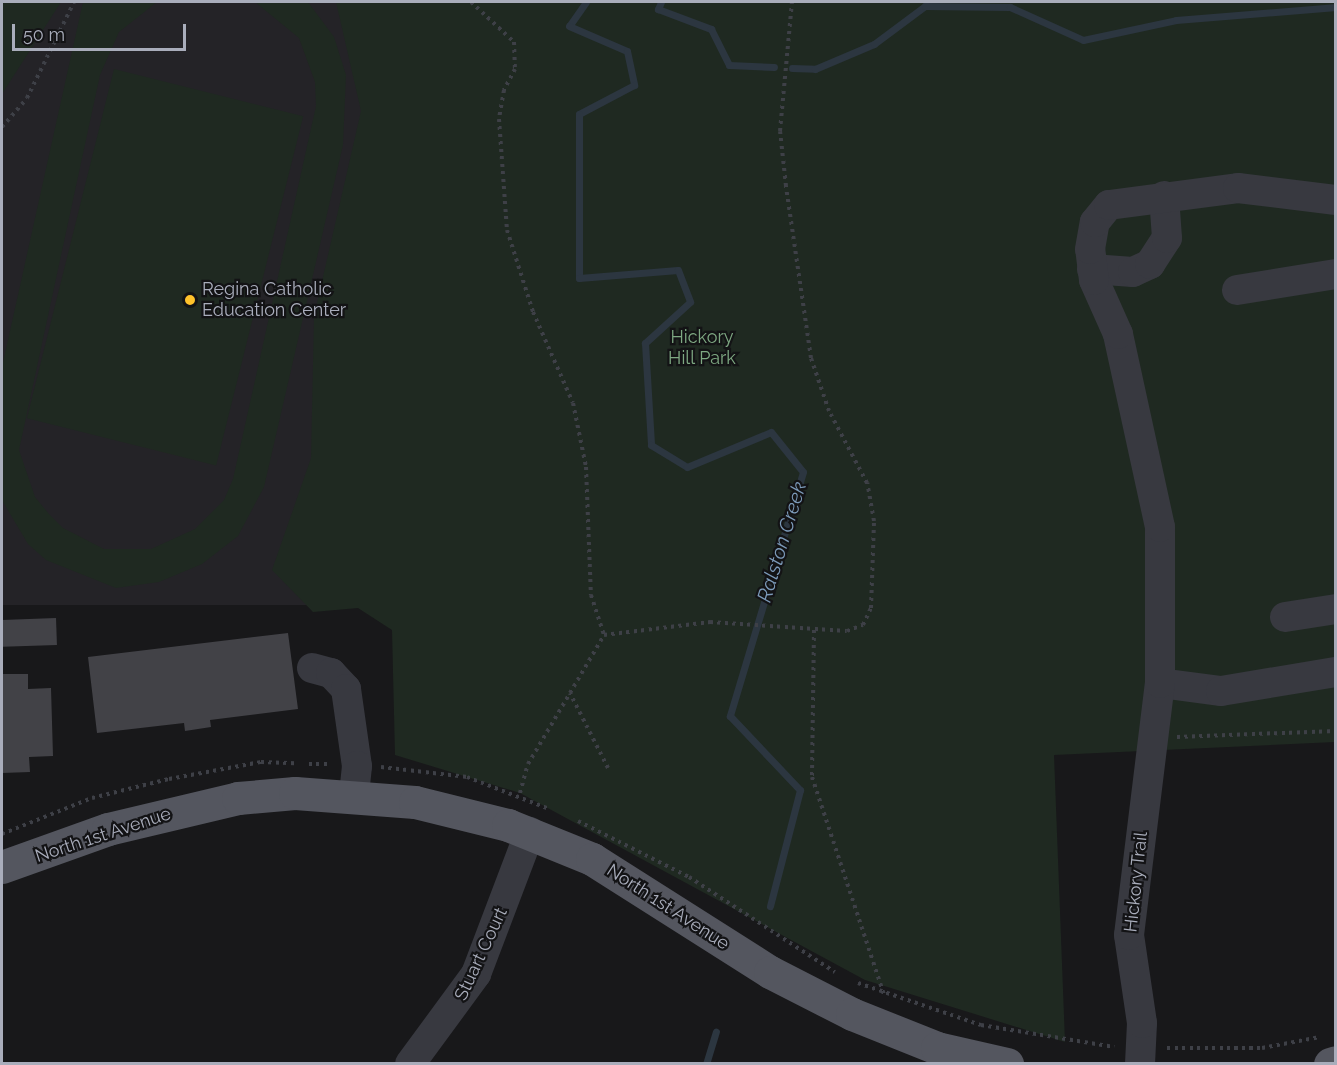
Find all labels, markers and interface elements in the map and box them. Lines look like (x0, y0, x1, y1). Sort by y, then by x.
scale bar (15, 12, 189, 50)
text: 50 m (23, 24, 65, 45)
place label: Regina Catholic Education Center (202, 279, 346, 322)
marker: Regina Catholic Education Center (183, 293, 197, 307)
park label: Hickory Hill Park (668, 327, 736, 370)
water label: Ralston Creek (752, 479, 812, 605)
street label: North 1st Avenue (32, 803, 174, 867)
street label: Hickory Trail (1120, 830, 1152, 934)
street label: North 1st Avenue (603, 859, 733, 955)
street label: Stuart Court (450, 904, 512, 1004)

